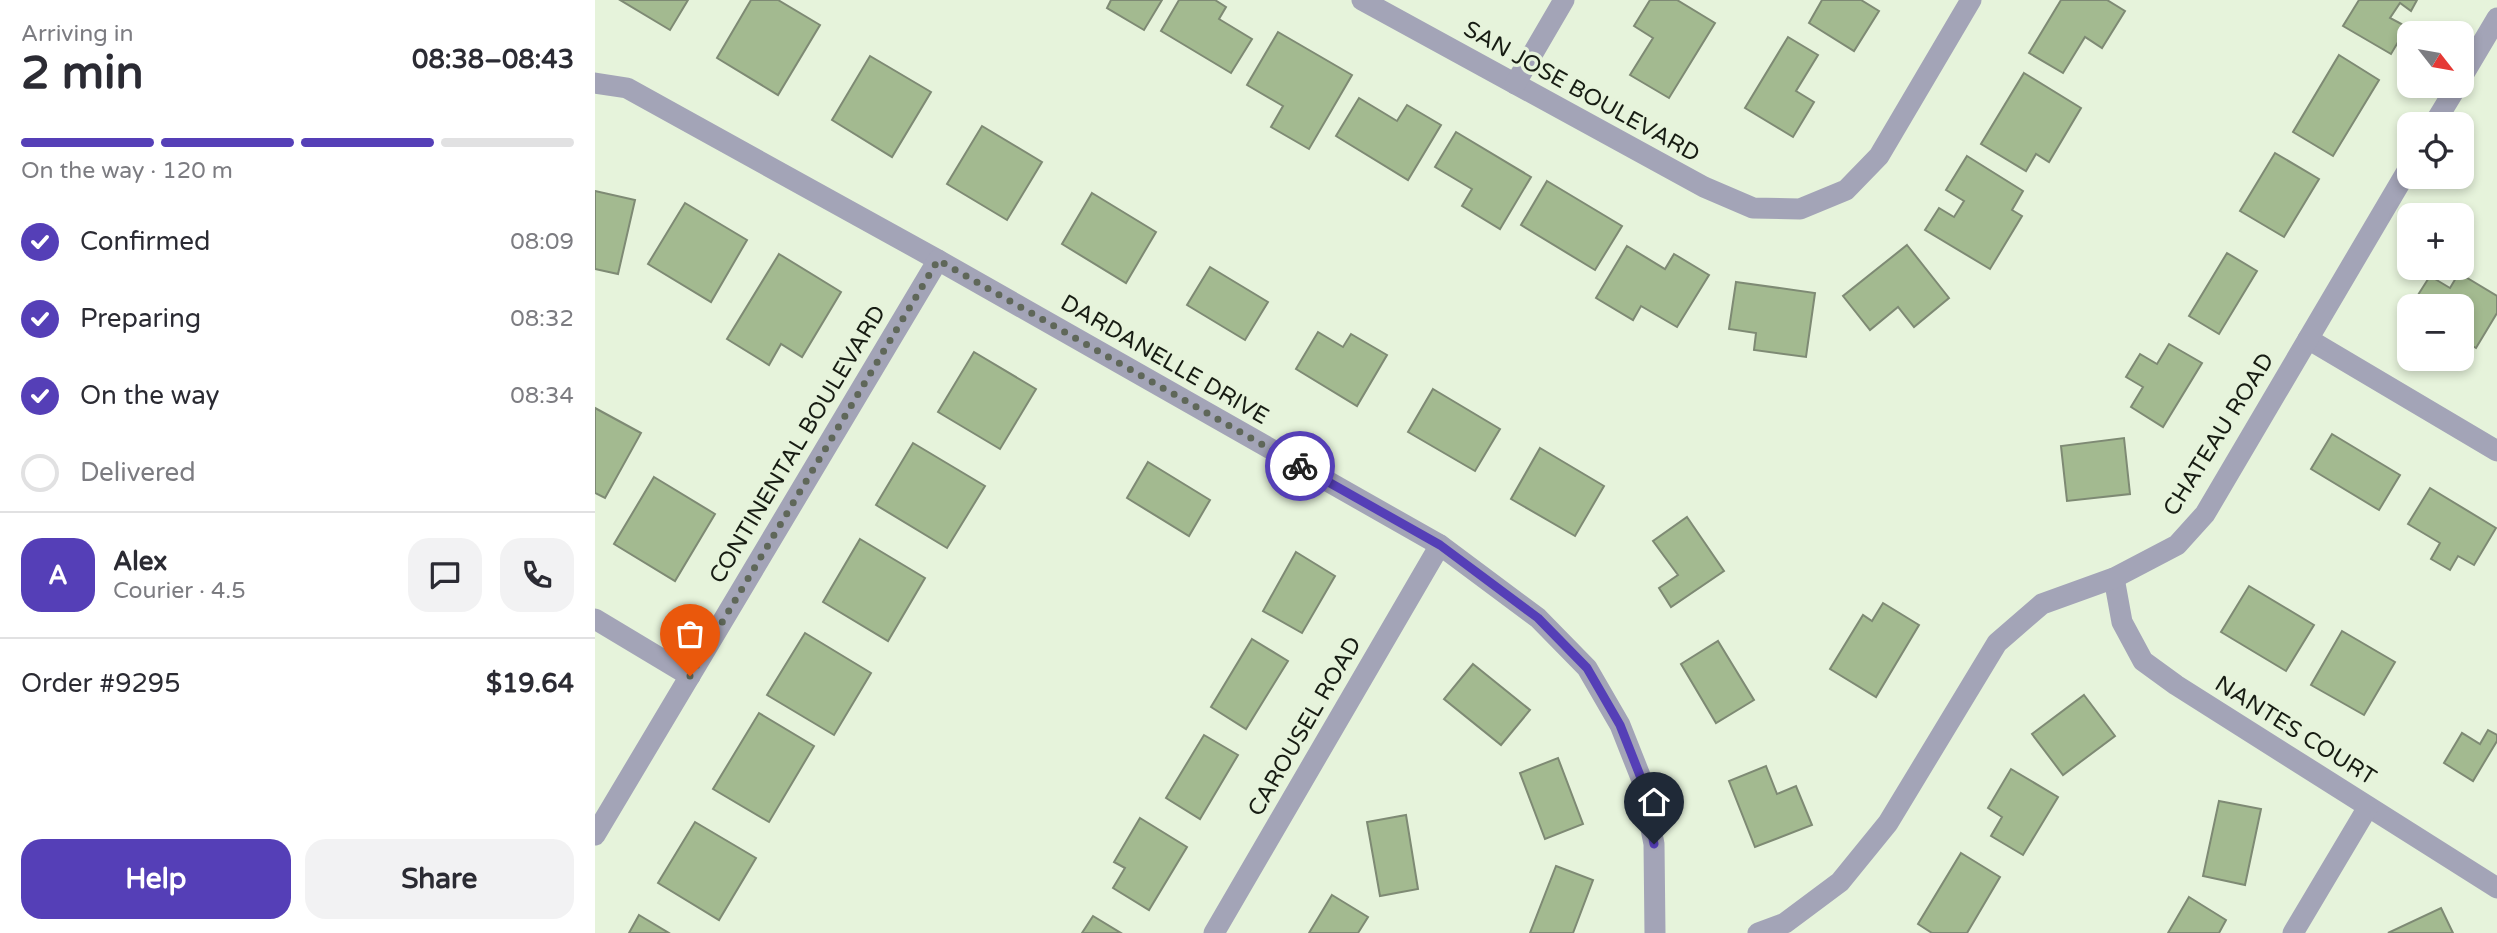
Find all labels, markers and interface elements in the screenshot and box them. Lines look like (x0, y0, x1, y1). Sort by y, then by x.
street label: SAN JOSE BOULEVARD (1459, 15, 1705, 169)
text: Arriving in (21, 20, 134, 48)
north arrow (2397, 21, 2475, 98)
map controls (2397, 21, 2474, 371)
text: 08:38–08:43 (412, 44, 574, 75)
text: 2 min (21, 46, 144, 101)
button: locate (2397, 112, 2474, 189)
text: On the way · 120 m (21, 157, 233, 185)
button: + (2397, 203, 2474, 280)
icon: check (21, 223, 59, 261)
text: Confirmed (80, 226, 210, 257)
text: 08:09 (510, 228, 574, 256)
street label: DARDANELLE DRIVE (1055, 289, 1274, 431)
button: − (2397, 294, 2474, 371)
icon: check (21, 300, 59, 338)
street label: CONTINENTAL BOULEVARD (704, 300, 892, 589)
text: Preparing (80, 303, 201, 334)
text: 08:32 (510, 305, 574, 333)
street label: CHATEAU ROAD (2157, 348, 2280, 521)
icon: check (21, 377, 59, 415)
text: On the way (80, 380, 220, 411)
text: 08:34 (510, 382, 574, 410)
courier (1265, 431, 1335, 501)
icon: bike (1281, 447, 1319, 485)
text: Delivered (80, 457, 196, 488)
button: chat (408, 538, 482, 612)
button: phone (500, 538, 574, 612)
text: Alex (113, 546, 167, 577)
text: A (48, 560, 68, 591)
text: Courier · 4.5 (113, 577, 246, 605)
pin (660, 604, 720, 676)
icon: bag (671, 615, 709, 653)
street label: CAROUSEL ROAD (1242, 632, 1368, 821)
text: Order #9295 (21, 668, 181, 699)
text: $19.64 (486, 668, 574, 699)
street label: NANTES COURT (2210, 670, 2381, 792)
pin (1624, 772, 1684, 844)
icon: home (1635, 783, 1673, 821)
button: Help (21, 839, 291, 919)
button: Share (305, 839, 574, 919)

